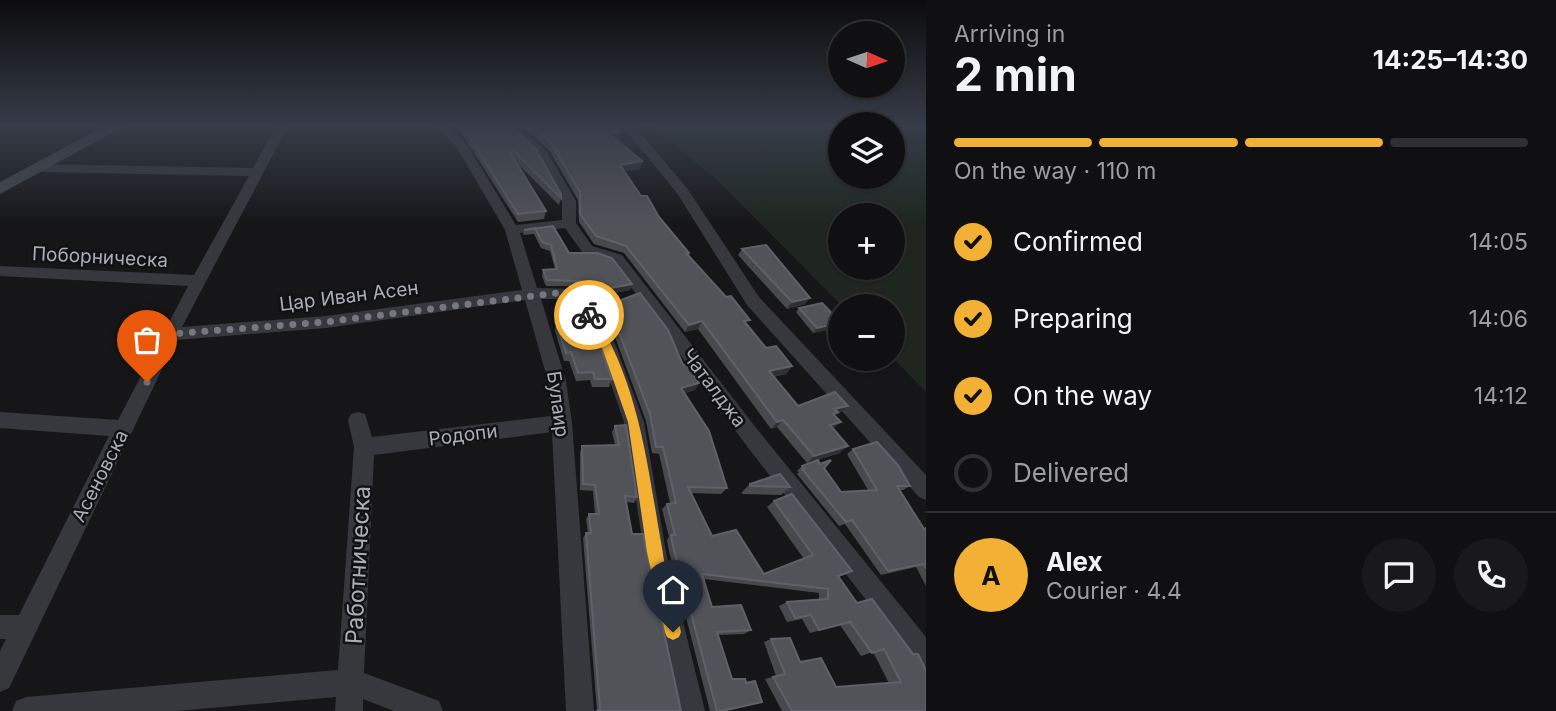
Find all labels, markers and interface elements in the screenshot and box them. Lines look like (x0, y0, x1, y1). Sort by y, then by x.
text: Arriving in (954, 20, 1065, 48)
north arrow (828, 21, 905, 98)
map controls (828, 21, 905, 371)
text: 14:25–14:30 (1373, 44, 1528, 75)
text: 2 min (954, 46, 1077, 102)
button: layers (828, 112, 905, 189)
text: On the way · 110 m (954, 157, 1156, 185)
button: + (828, 203, 905, 280)
icon: check (954, 223, 992, 261)
text: Confirmed (1013, 226, 1143, 257)
text: 14:05 (1469, 228, 1528, 256)
street label: Поборническа (31, 242, 169, 272)
street label: Цар Иван Асен (278, 276, 420, 316)
courier (554, 280, 624, 350)
button: − (828, 294, 905, 371)
icon: bike (570, 296, 608, 334)
icon: check (954, 300, 992, 338)
text: Preparing (1013, 303, 1133, 334)
text: 14:06 (1468, 305, 1528, 333)
pin (117, 310, 177, 382)
icon: bag (128, 321, 166, 359)
street label: Чаталджа (677, 344, 751, 432)
street label: Булаир (542, 369, 574, 439)
icon: check (954, 377, 992, 415)
text: On the way (1013, 380, 1152, 411)
text: 14:12 (1474, 382, 1528, 410)
street label: Родопи (427, 419, 499, 451)
street label: Асеновска (67, 426, 133, 526)
text: Delivered (1013, 457, 1129, 488)
street label: Работническа (340, 485, 376, 645)
button: chat (1362, 538, 1436, 612)
button: phone (1454, 538, 1528, 612)
text: Alex (1046, 546, 1103, 577)
pin (643, 560, 703, 632)
text: A (981, 560, 1001, 591)
icon: home (654, 571, 692, 609)
text: Courier · 4.4 (1046, 577, 1182, 605)

